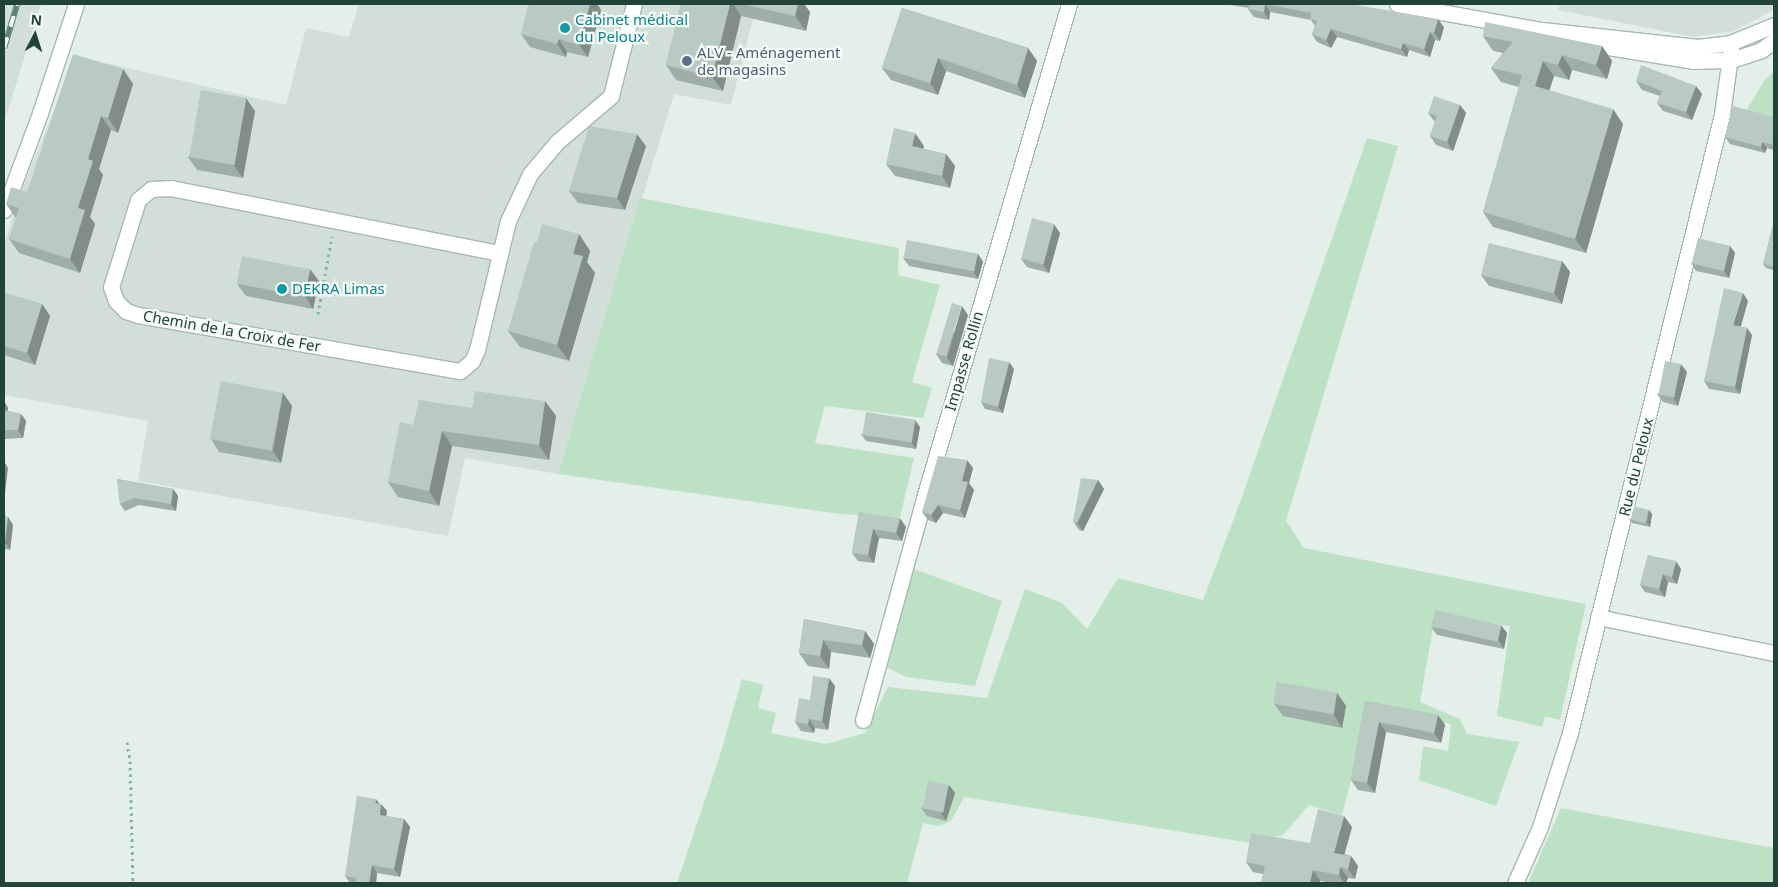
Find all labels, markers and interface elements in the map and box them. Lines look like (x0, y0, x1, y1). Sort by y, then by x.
north arrow (10, 10, 60, 60)
text: N (30, 10, 43, 30)
place label: Cabinet médical du Peloux (575, 10, 688, 45)
marker: Cabinet médical du Peloux (559, 22, 571, 34)
place label: ALV - Aménagement de magasins (697, 43, 840, 78)
marker: ALV - Aménagement de magasins (681, 55, 693, 67)
place label: DEKRA Limas (292, 280, 385, 298)
marker: DEKRA Limas (276, 283, 288, 295)
street label: Chemin de la Croix de Fer (142, 306, 322, 356)
street label: Impasse Rollin (941, 309, 987, 413)
street label: Rue du Peloux (1615, 416, 1657, 518)

